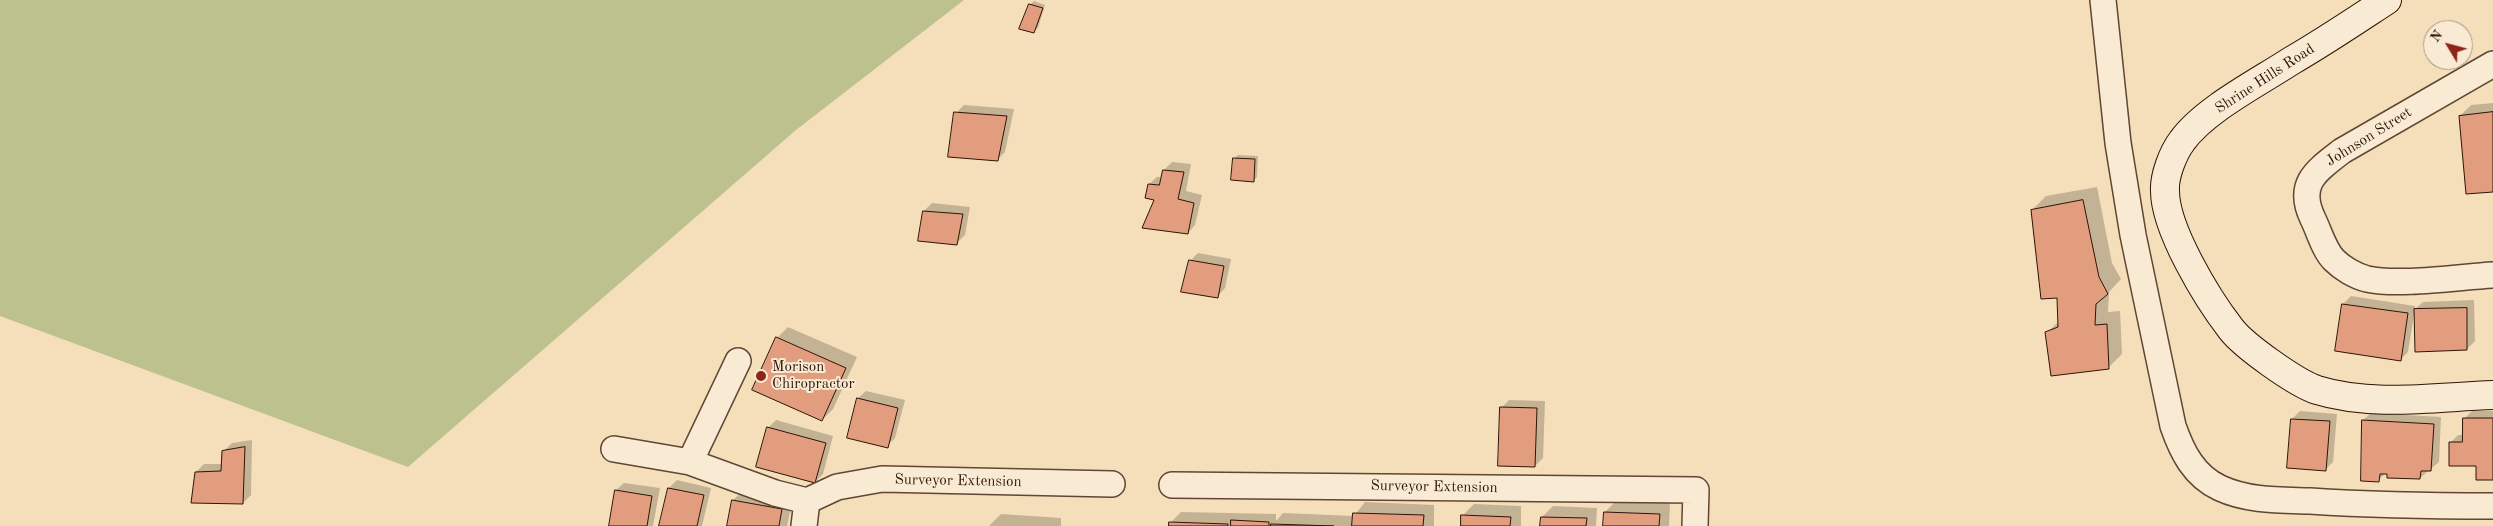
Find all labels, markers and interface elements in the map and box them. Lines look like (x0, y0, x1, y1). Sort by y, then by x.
north arrow (2423, 20, 2473, 70)
text: N (2428, 28, 2446, 45)
street label: Shrine Hills Road (2212, 40, 2318, 118)
street label: Johnson Street (2323, 103, 2415, 171)
place label: Morison Chiropractor (772, 358, 855, 393)
marker: Morison Chiropractor (754, 369, 768, 383)
street label: Surveyor Extension (894, 471, 1022, 491)
street label: Surveyor Extension (1370, 477, 1498, 497)

